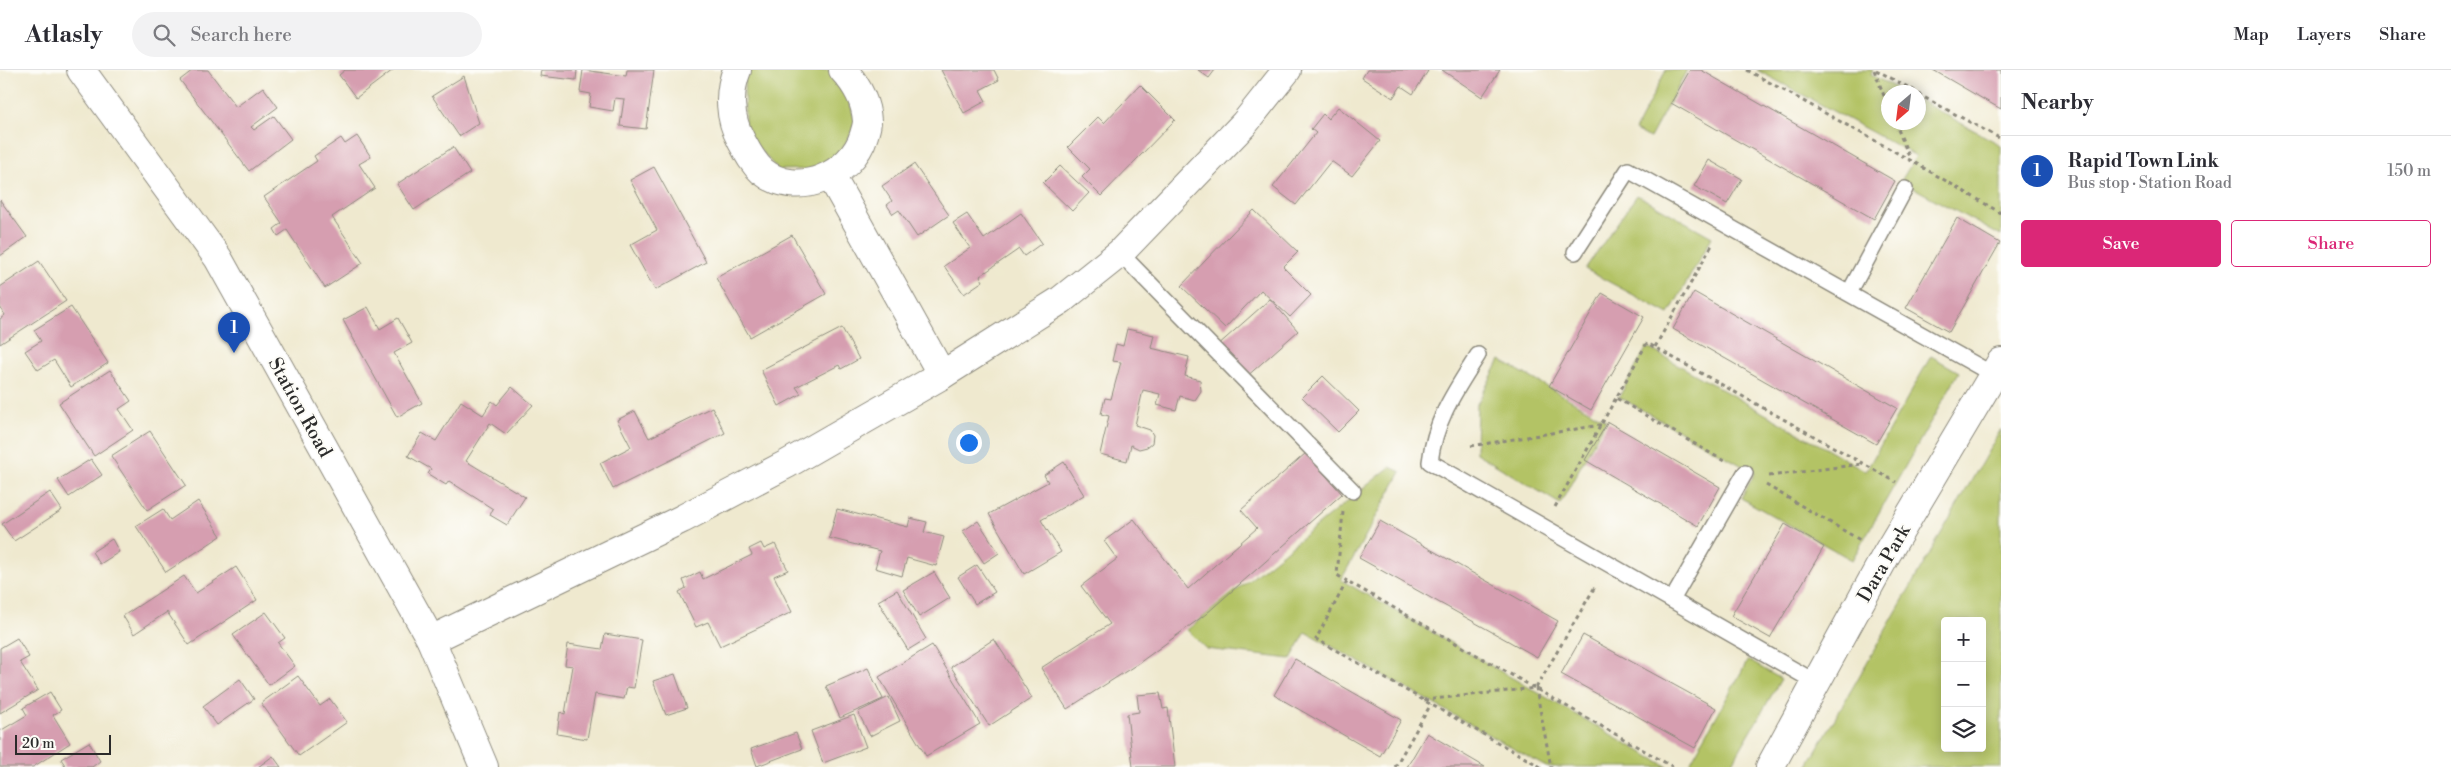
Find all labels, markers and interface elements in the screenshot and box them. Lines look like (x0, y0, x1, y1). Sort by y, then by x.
search box (132, 12, 482, 57)
text: Atlasly (25, 20, 102, 50)
icon: search (150, 21, 178, 49)
text: Search here (190, 23, 292, 47)
text: Map (2234, 23, 2269, 46)
text: Layers (2297, 23, 2351, 46)
text: Share (2379, 23, 2426, 46)
north arrow (1881, 85, 1926, 130)
text: Nearby (2021, 90, 2094, 116)
text: Rapid Town Link (2068, 149, 2219, 173)
text: 1 (2033, 161, 2041, 181)
text: 150 m (2387, 161, 2431, 181)
text: Bus stop · Station Road (2068, 173, 2232, 193)
button: Save (2021, 220, 2221, 267)
button: Share (2231, 220, 2431, 267)
pin: 1 (218, 312, 250, 353)
street label: Station Road (263, 353, 338, 462)
your location (956, 430, 982, 456)
street label: Dara Park (1852, 520, 1916, 607)
map controls (1941, 617, 1986, 752)
button: + (1941, 617, 1986, 662)
button: − (1941, 662, 1986, 707)
button: layers (1941, 707, 1986, 752)
scale bar (15, 732, 111, 755)
text: 20 m (22, 735, 54, 753)

